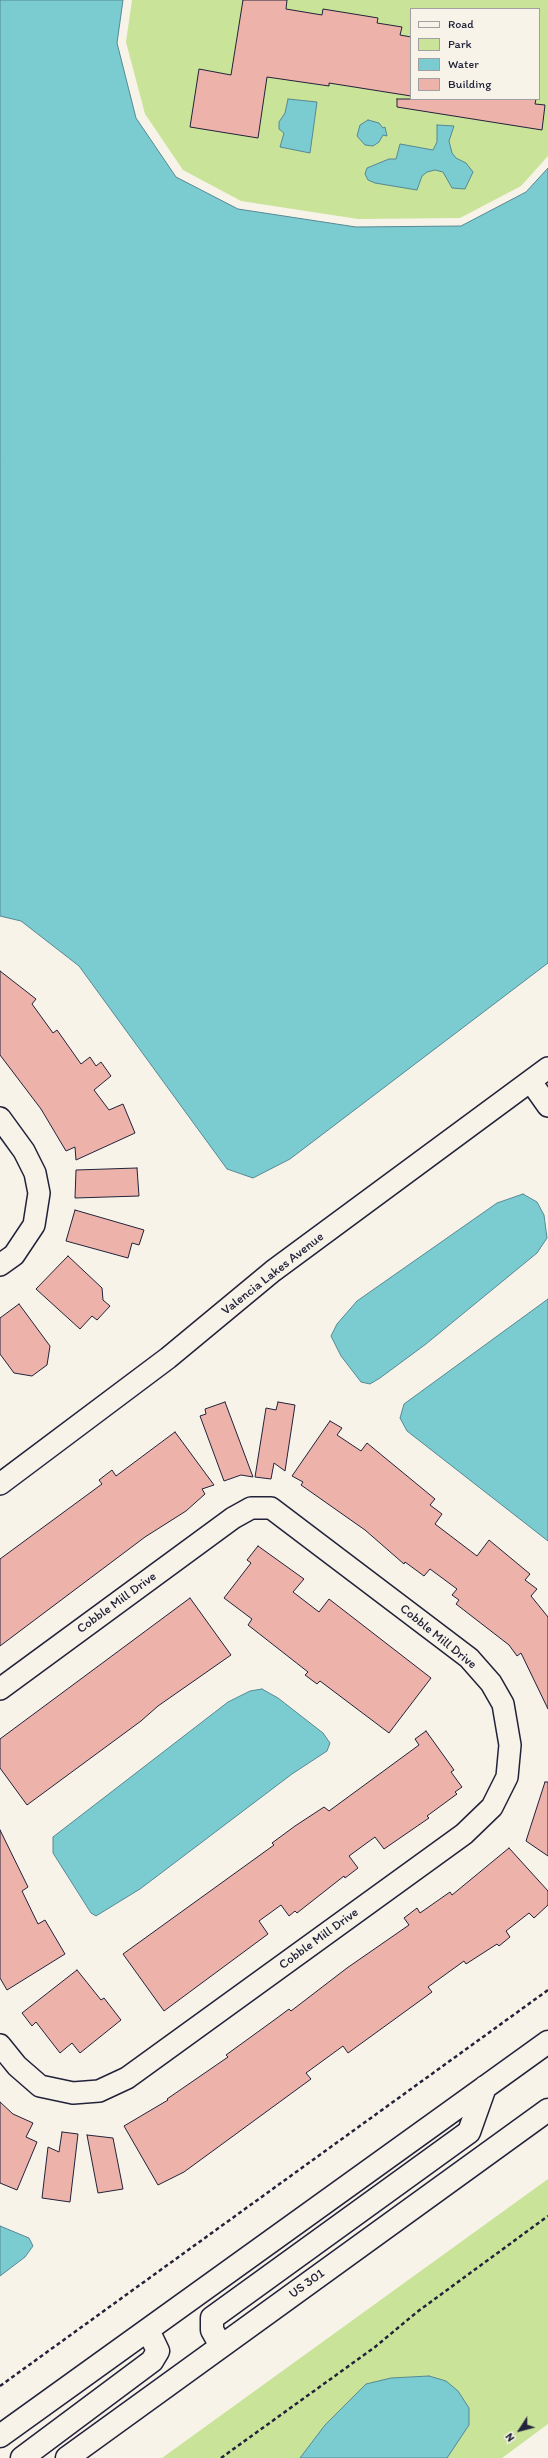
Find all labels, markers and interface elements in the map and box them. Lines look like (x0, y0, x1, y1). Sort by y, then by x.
legend (410, 8, 540, 100)
text: Road (448, 17, 474, 31)
text: Park (448, 37, 472, 51)
text: Water (448, 57, 479, 71)
text: Building (448, 77, 491, 91)
street label: Valencia Lakes Avenue (219, 1229, 327, 1319)
street label: Cobble Mill Drive (74, 1569, 160, 1637)
street label: Cobble Mill Drive (396, 1601, 480, 1673)
street label: Cobble Mill Drive (276, 1905, 362, 1973)
street label: US 301 (286, 2266, 328, 2302)
north arrow (500, 2410, 540, 2450)
text: N (502, 2431, 517, 2444)

